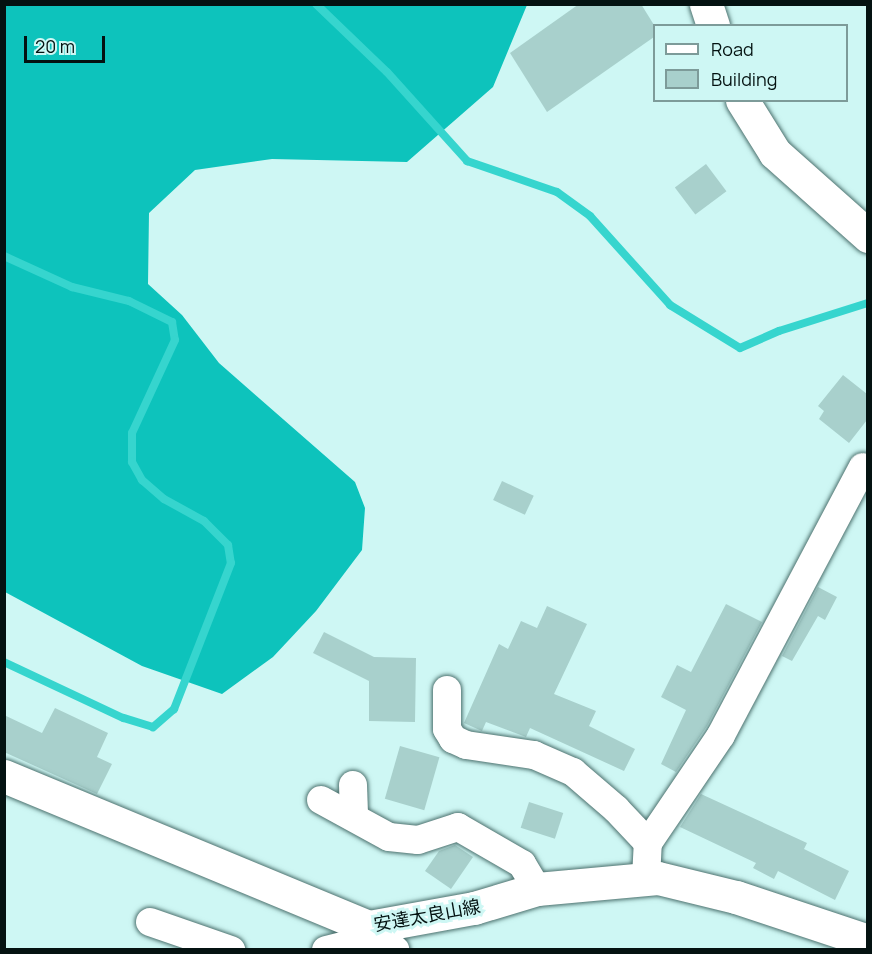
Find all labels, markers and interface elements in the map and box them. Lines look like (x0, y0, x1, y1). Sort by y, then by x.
scale bar (27, 24, 108, 62)
legend (653, 24, 848, 102)
text: 20 m (35, 34, 75, 58)
text: Road (711, 37, 754, 61)
text: Building (711, 67, 777, 91)
street label: 安達太良山線 (372, 895, 482, 935)

